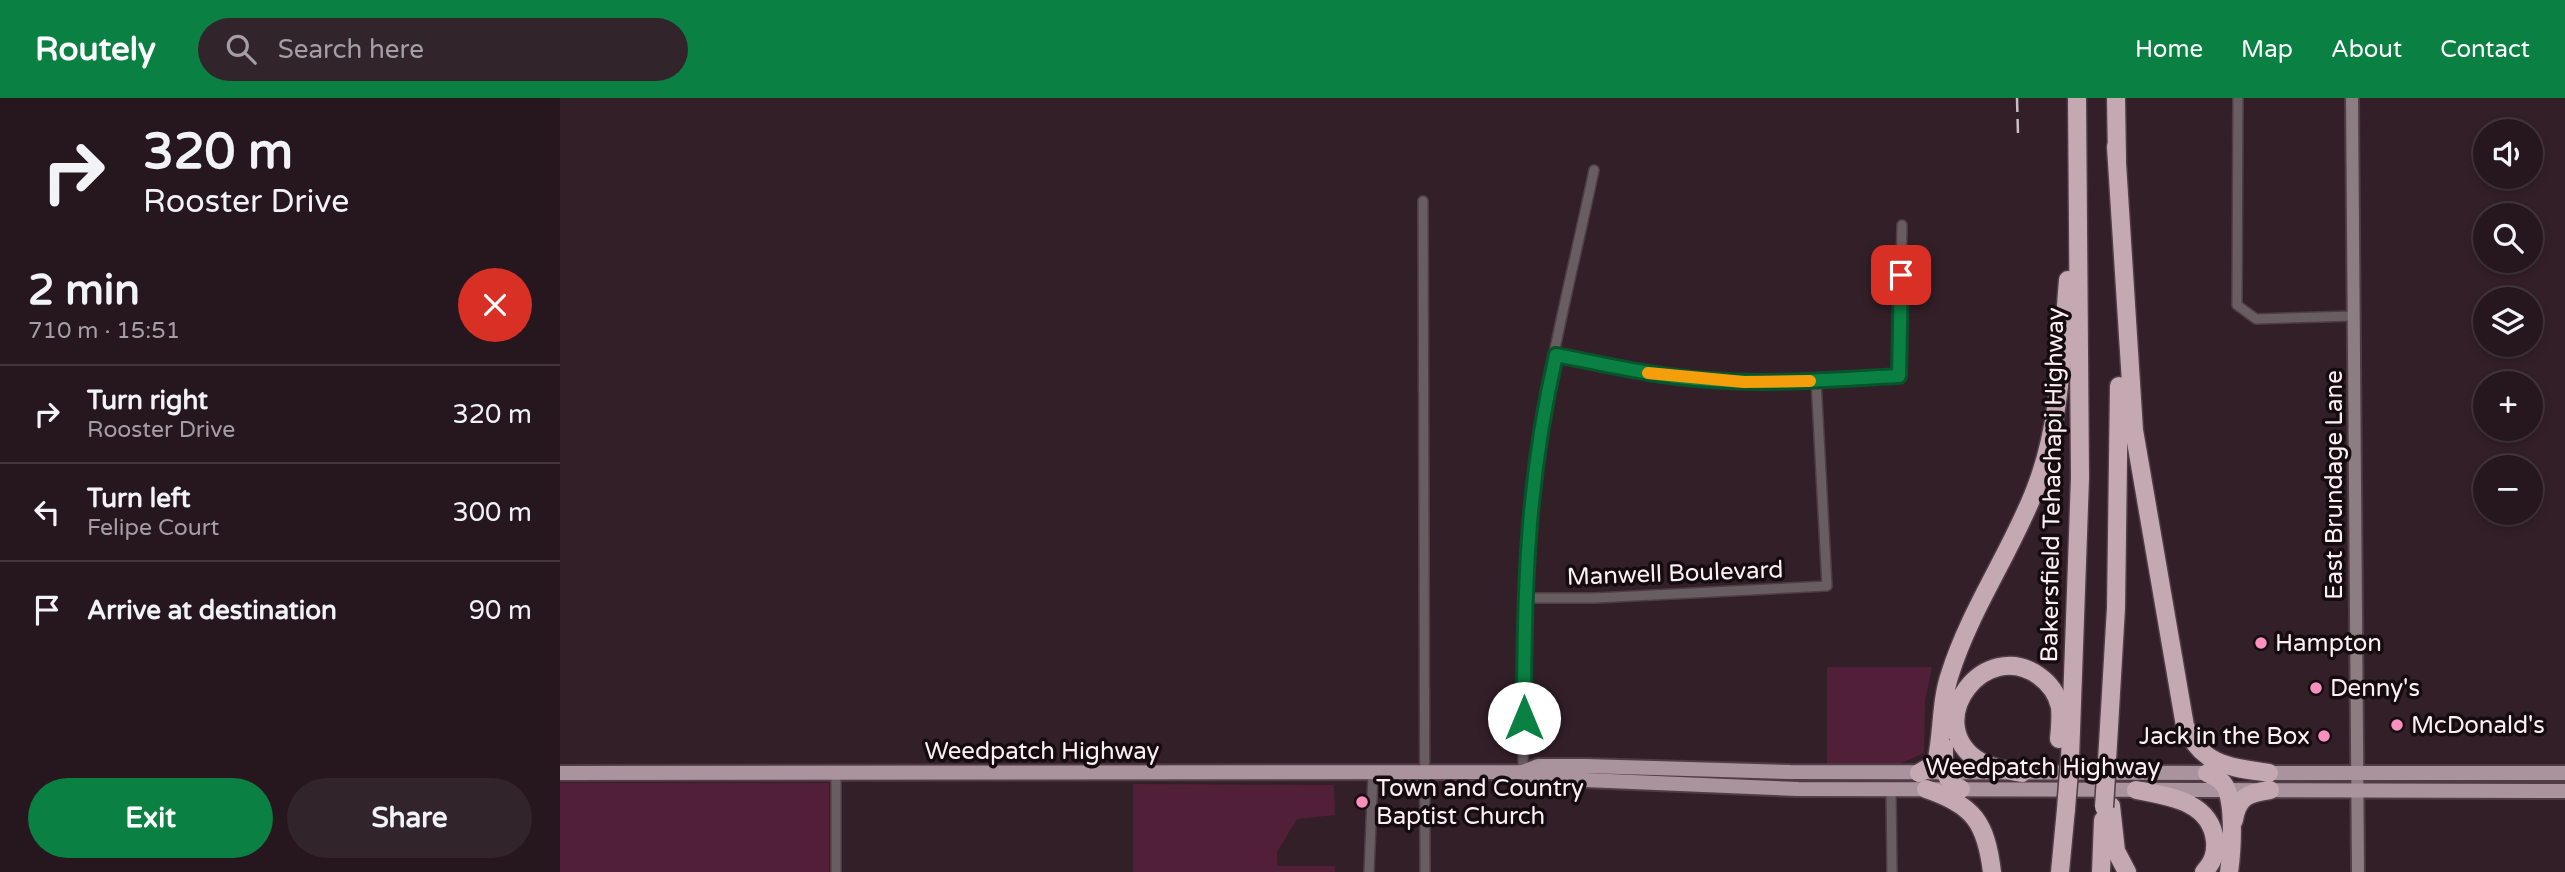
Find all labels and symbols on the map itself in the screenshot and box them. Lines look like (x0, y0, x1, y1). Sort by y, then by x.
pin (1871, 245, 1931, 305)
street label: Bakersfield Tehachapi Highway (2035, 307, 2070, 663)
street label: East Brundage Lane (2320, 370, 2349, 600)
street label: Manwell Boulevard (1566, 555, 1784, 592)
place label: Hampton (2275, 629, 2382, 658)
marker: Hampton (2253, 635, 2269, 651)
place label: Denny's (2330, 674, 2420, 703)
marker: Denny's (2308, 680, 2324, 696)
position arrow (1487, 681, 1561, 755)
place label: McDonald's (2411, 711, 2545, 740)
marker: McDonald's (2389, 717, 2405, 733)
place label: Jack in the Box (2139, 722, 2310, 751)
marker: Jack in the Box (2316, 728, 2332, 744)
street label: Weedpatch Highway (925, 737, 1160, 766)
street label: Weedpatch Highway (1926, 753, 2161, 782)
place label: Town and Country Baptist Church (1376, 774, 1584, 831)
marker: Town and Country Baptist Church (1354, 794, 1370, 810)

